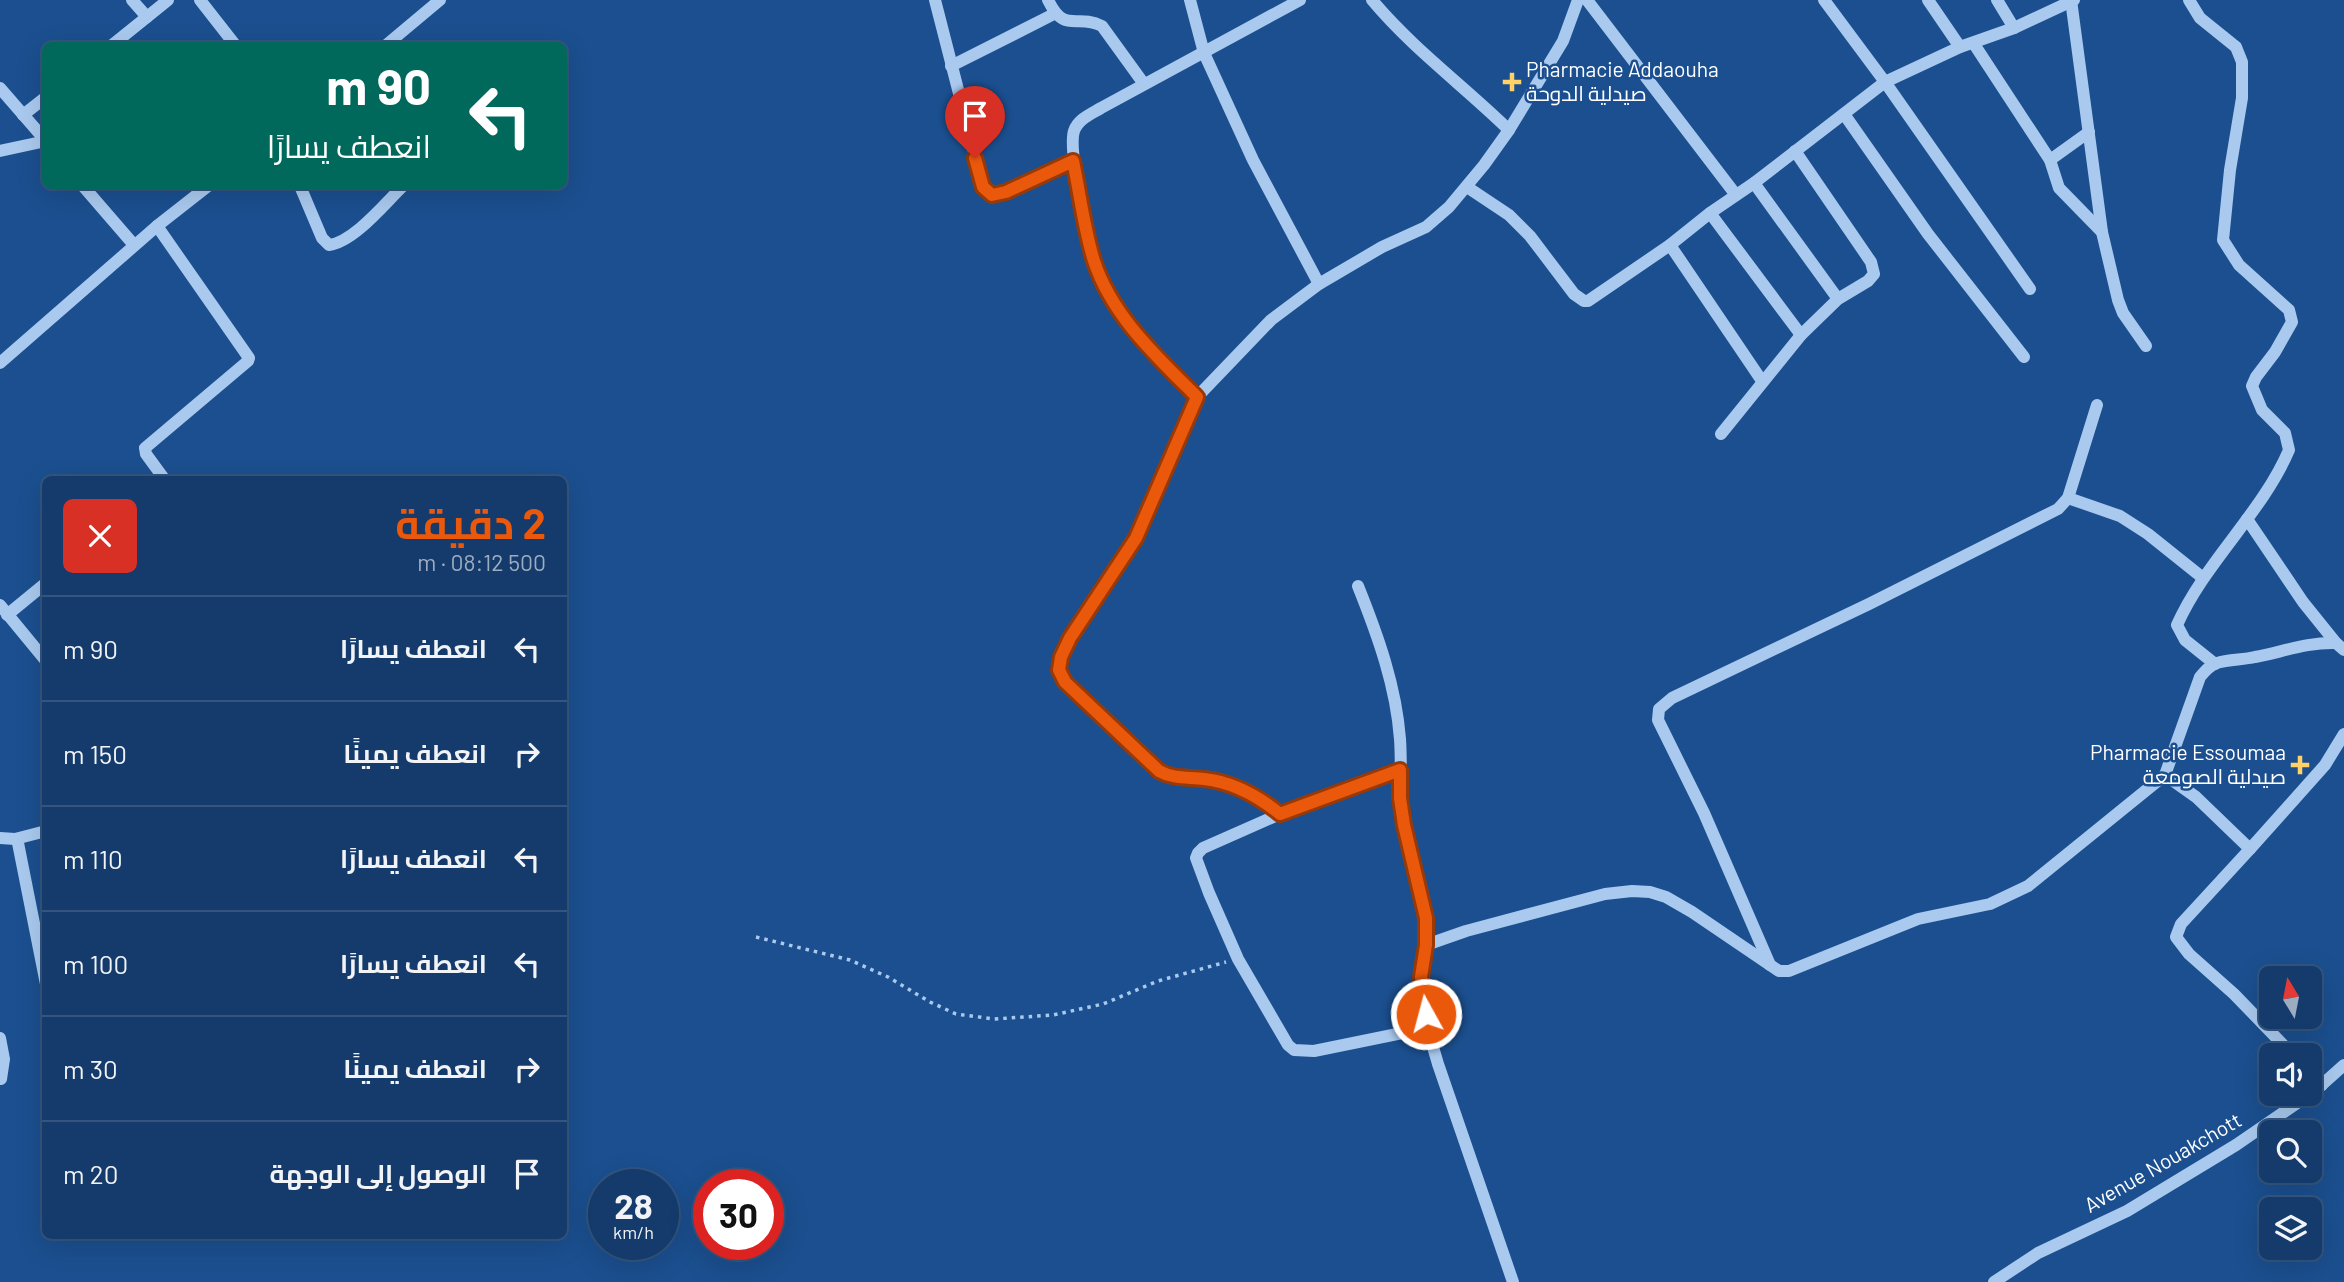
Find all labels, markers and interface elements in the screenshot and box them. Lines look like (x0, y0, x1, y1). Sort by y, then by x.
text: 90 m (326, 56, 431, 115)
place label: Pharmacie Addaouha صيدلية الدوحة (1526, 56, 1719, 106)
icon: left (455, 70, 546, 161)
marker: Pharmacie Addaouha صيدلية الدوحة (1504, 74, 1520, 90)
pin (945, 86, 1005, 158)
icon: arrive (956, 97, 994, 135)
text: انعطف يسارًا (267, 126, 431, 164)
text: 2 دقيقة (395, 497, 546, 547)
button: close (63, 499, 137, 573)
text: 500 m · 08:12 (417, 548, 546, 576)
icon: left (508, 630, 546, 668)
text: انعطف يسارًا (340, 632, 487, 663)
text: 90 m (63, 633, 118, 664)
icon: right (508, 735, 546, 773)
text: انعطف يمينًا (343, 737, 487, 768)
text: 150 m (63, 738, 127, 769)
place label: Pharmacie Essoumaa صيدلية الصومعة (2090, 739, 2286, 789)
marker: Pharmacie Essoumaa صيدلية الصومعة (2292, 757, 2308, 773)
icon: left (508, 840, 546, 878)
text: انعطف يسارًا (340, 842, 487, 873)
text: 110 m (63, 843, 123, 874)
icon: left (508, 945, 546, 983)
text: انعطف يسارًا (340, 947, 487, 978)
text: 100 m (63, 948, 128, 979)
north arrow (2259, 966, 2322, 1029)
map controls (2259, 966, 2322, 1260)
position arrow (1389, 977, 1463, 1051)
button: sound (2259, 1043, 2322, 1106)
icon: right (508, 1050, 546, 1088)
text: انعطف يمينًا (343, 1052, 487, 1083)
text: 30 m (63, 1053, 118, 1084)
street label: Avenue Nouakchott (2079, 1107, 2245, 1217)
button: search (2259, 1120, 2322, 1183)
icon: arrive (508, 1155, 546, 1193)
text: الوصول إلى الوجهة (269, 1157, 487, 1188)
text: 20 m (63, 1158, 118, 1189)
speed limit sign: 30 (693, 1169, 784, 1260)
text: 28 (614, 1184, 653, 1226)
button: layers (2259, 1197, 2322, 1260)
text: km/h (613, 1221, 654, 1243)

